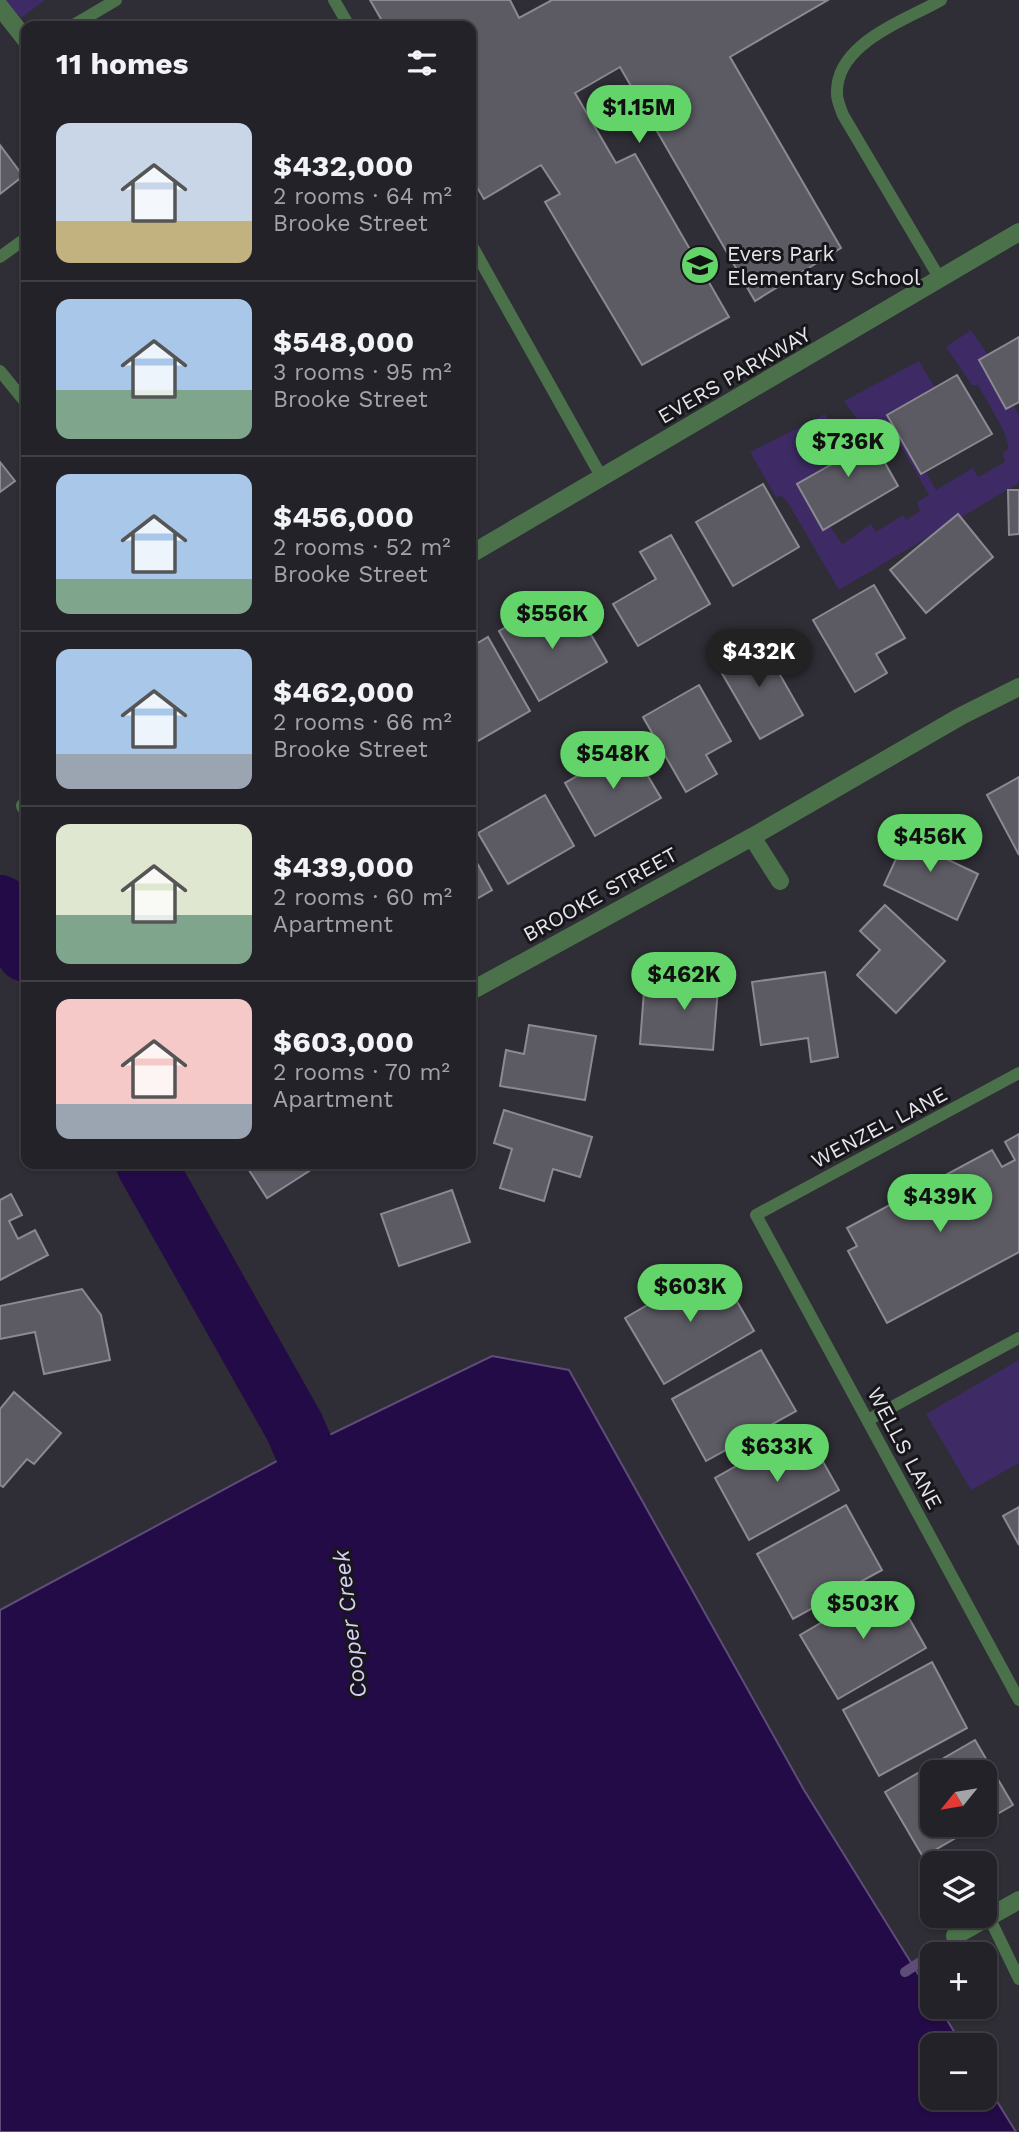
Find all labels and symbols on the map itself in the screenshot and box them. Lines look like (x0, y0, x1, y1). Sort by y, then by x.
pin: $1.15M (582, 86, 696, 145)
place label: Evers Park Elementary School (727, 241, 921, 290)
school or university icon: Evers Park Elementary School (679, 244, 721, 286)
street label: EVERS PARKWAY (653, 321, 815, 429)
pin: $736K (799, 420, 897, 479)
pin: $556K (503, 592, 601, 651)
pin: $432K (710, 630, 808, 689)
pin: $548K (564, 732, 662, 791)
pin: $456K (881, 814, 979, 874)
street label: BROOKE STREET (519, 841, 682, 947)
pin: $462K (635, 953, 733, 1012)
street label: WENZEL LANE (807, 1081, 951, 1173)
pin: $439K (891, 1174, 989, 1234)
pin: $603K (641, 1264, 739, 1324)
street label: WELLS LANE (862, 1383, 948, 1513)
pin: $633K (728, 1424, 826, 1484)
water label: Cooper Creek (327, 1547, 372, 1700)
pin: $503K (814, 1582, 912, 1641)
north arrow (920, 1760, 998, 1838)

